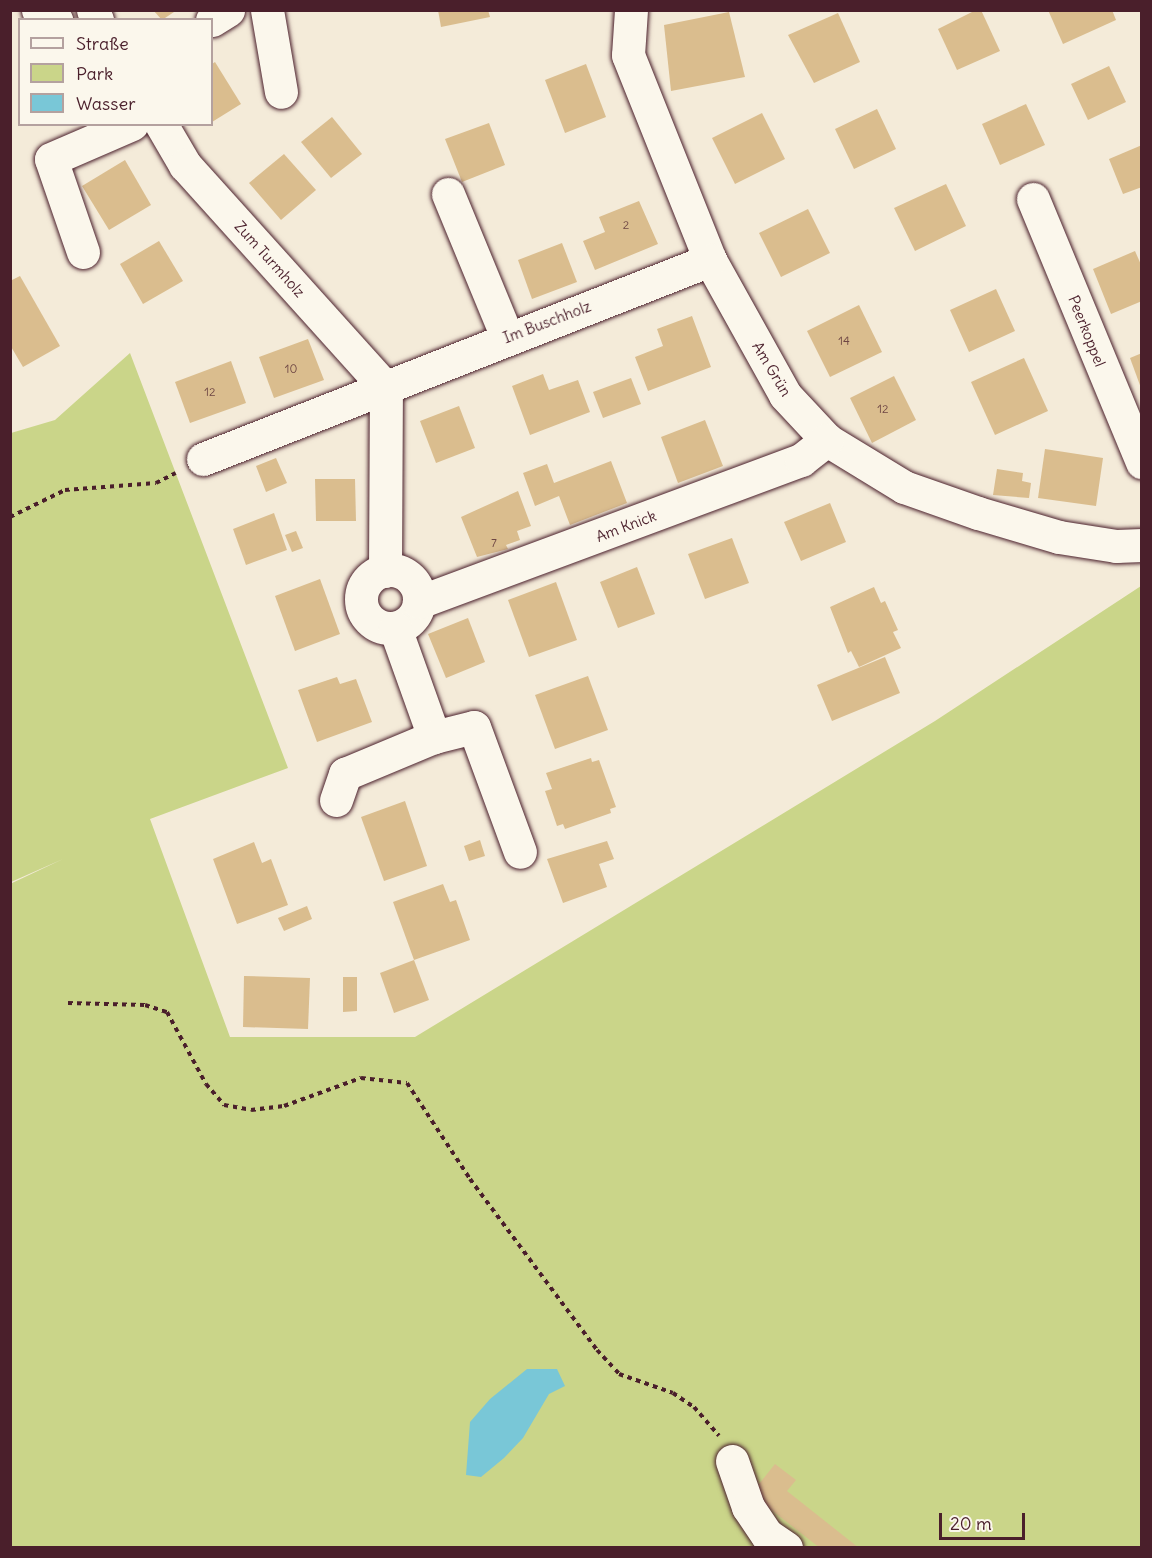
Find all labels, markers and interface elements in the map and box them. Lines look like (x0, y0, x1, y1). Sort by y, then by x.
legend (18, 18, 213, 126)
text: Straße (76, 32, 129, 55)
text: Park (76, 62, 113, 85)
text: Wasser (76, 92, 135, 115)
street label: Zum Turmholz (231, 217, 309, 301)
house number: 2 (623, 218, 629, 232)
street label: Peerkoppel (1065, 293, 1109, 369)
street label: Im Buschholz (501, 297, 593, 347)
house number: 14 (838, 334, 850, 348)
street label: Am Grün (749, 338, 795, 400)
house number: 10 (285, 362, 297, 376)
house number: 12 (204, 385, 216, 399)
house number: 12 (877, 402, 889, 416)
street label: Am Knick (593, 506, 659, 546)
house number: 7 (491, 536, 497, 550)
scale bar (942, 1501, 1028, 1539)
text: 20 m (950, 1512, 992, 1535)

